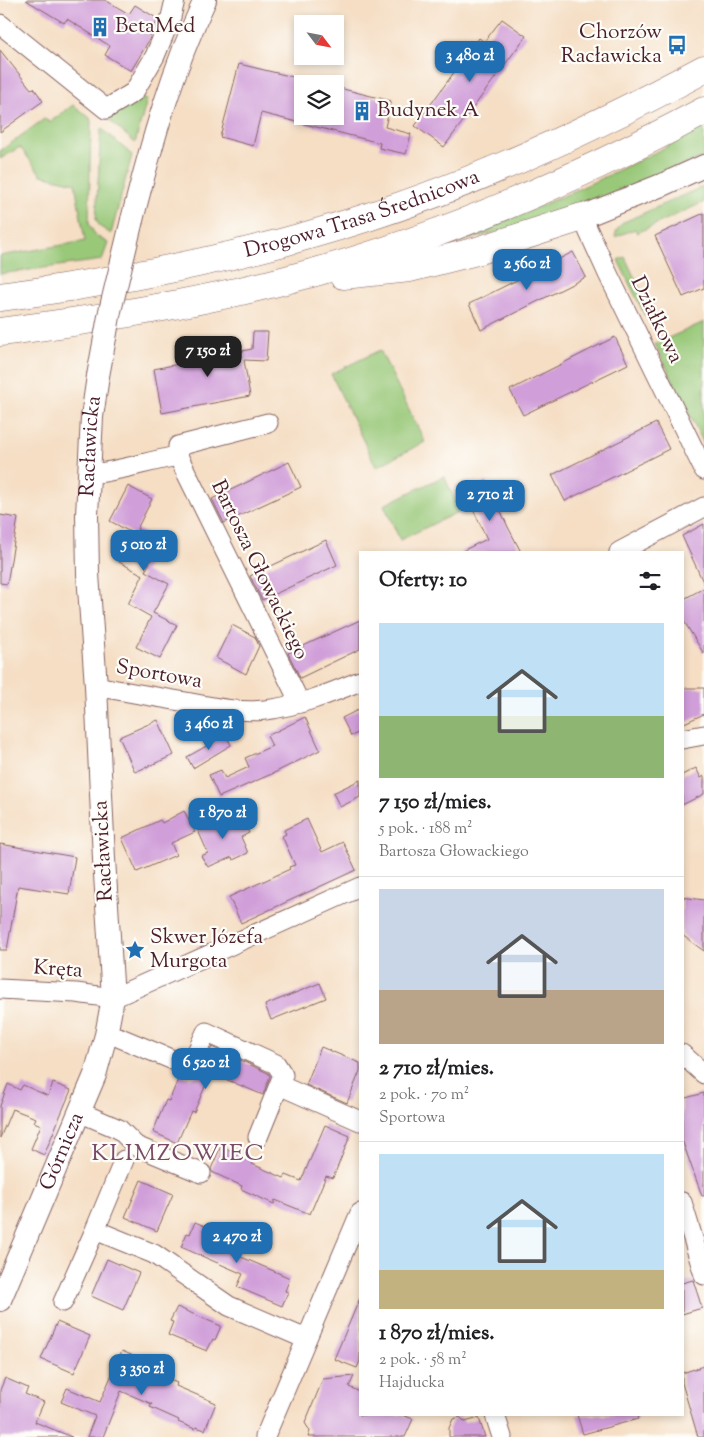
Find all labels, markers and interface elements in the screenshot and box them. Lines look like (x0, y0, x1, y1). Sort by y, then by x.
place label: BetaMed (115, 12, 196, 42)
north arrow (294, 15, 344, 65)
map controls (294, 15, 344, 125)
building icon: BetaMed (89, 16, 111, 38)
place label: Chorzów Racławicka (561, 18, 662, 72)
bus stop icon: Chorzów Racławicka (666, 34, 688, 56)
pin: 3 480 zł (418, 41, 522, 83)
text: 3 480 zł (446, 45, 494, 68)
button: layers (294, 75, 344, 125)
place label: Budynek A (377, 96, 479, 126)
building icon: Budynek A (351, 100, 373, 122)
street label: Drogowa Trasa Średnicowa (241, 162, 485, 267)
pin: 2 560 zł (475, 248, 579, 291)
text: 2 560 zł (504, 253, 550, 276)
street label: Działkowa (622, 271, 690, 369)
pin: 7 150 zł (156, 336, 260, 378)
text: 7 150 zł (186, 340, 230, 363)
street label: Racławicka (73, 393, 110, 498)
street label: Bartosza Głowackiego (202, 475, 316, 665)
pin: 2 710 zł (438, 480, 542, 522)
text: 2 710 zł (467, 484, 513, 507)
pin: 5 010 zł (92, 530, 196, 572)
text: 5 010 zł (122, 534, 166, 557)
text: Oferty: 10 (379, 566, 467, 596)
icon: filters (636, 567, 664, 595)
street label: Sportowa (114, 653, 205, 697)
icon: home (477, 656, 567, 746)
pin: 3 460 zł (157, 708, 261, 751)
text: 3 460 zł (185, 713, 233, 736)
text: 7 150 zł/mies. (379, 788, 492, 818)
pin: 1 870 zł (171, 798, 275, 840)
street label: Racławicka (86, 799, 122, 902)
text: 1 870 zł (200, 802, 246, 825)
text: 5 pok. · 188 m² (379, 818, 473, 841)
text: Bartosza Głowackiego (379, 841, 529, 864)
icon: home (477, 921, 567, 1011)
place label: Skwer Józefa Murgota (150, 923, 263, 977)
place icon: Skwer Józefa Murgota (124, 939, 146, 961)
street label: Kręta (32, 953, 84, 987)
pin: 6 520 zł (154, 1048, 258, 1090)
text: 6 520 zł (183, 1052, 229, 1075)
text: 2 710 zł/mies. (379, 1054, 494, 1084)
text: 2 pok. · 70 m² (379, 1084, 469, 1107)
text: Sportowa (379, 1107, 445, 1130)
street label: Górnicza (33, 1108, 93, 1195)
district label: KLIMZOWIEC (91, 1137, 265, 1171)
icon: home (477, 1186, 567, 1276)
pin: 2 470 zł (185, 1222, 289, 1264)
text: 2 470 zł (212, 1226, 262, 1249)
text: 1 870 zł/mies. (379, 1319, 494, 1349)
text: 2 pok. · 58 m² (379, 1349, 467, 1372)
pin: 3 350 zł (90, 1354, 194, 1396)
text: 3 350 zł (120, 1358, 164, 1381)
text: Hajducka (379, 1372, 445, 1395)

